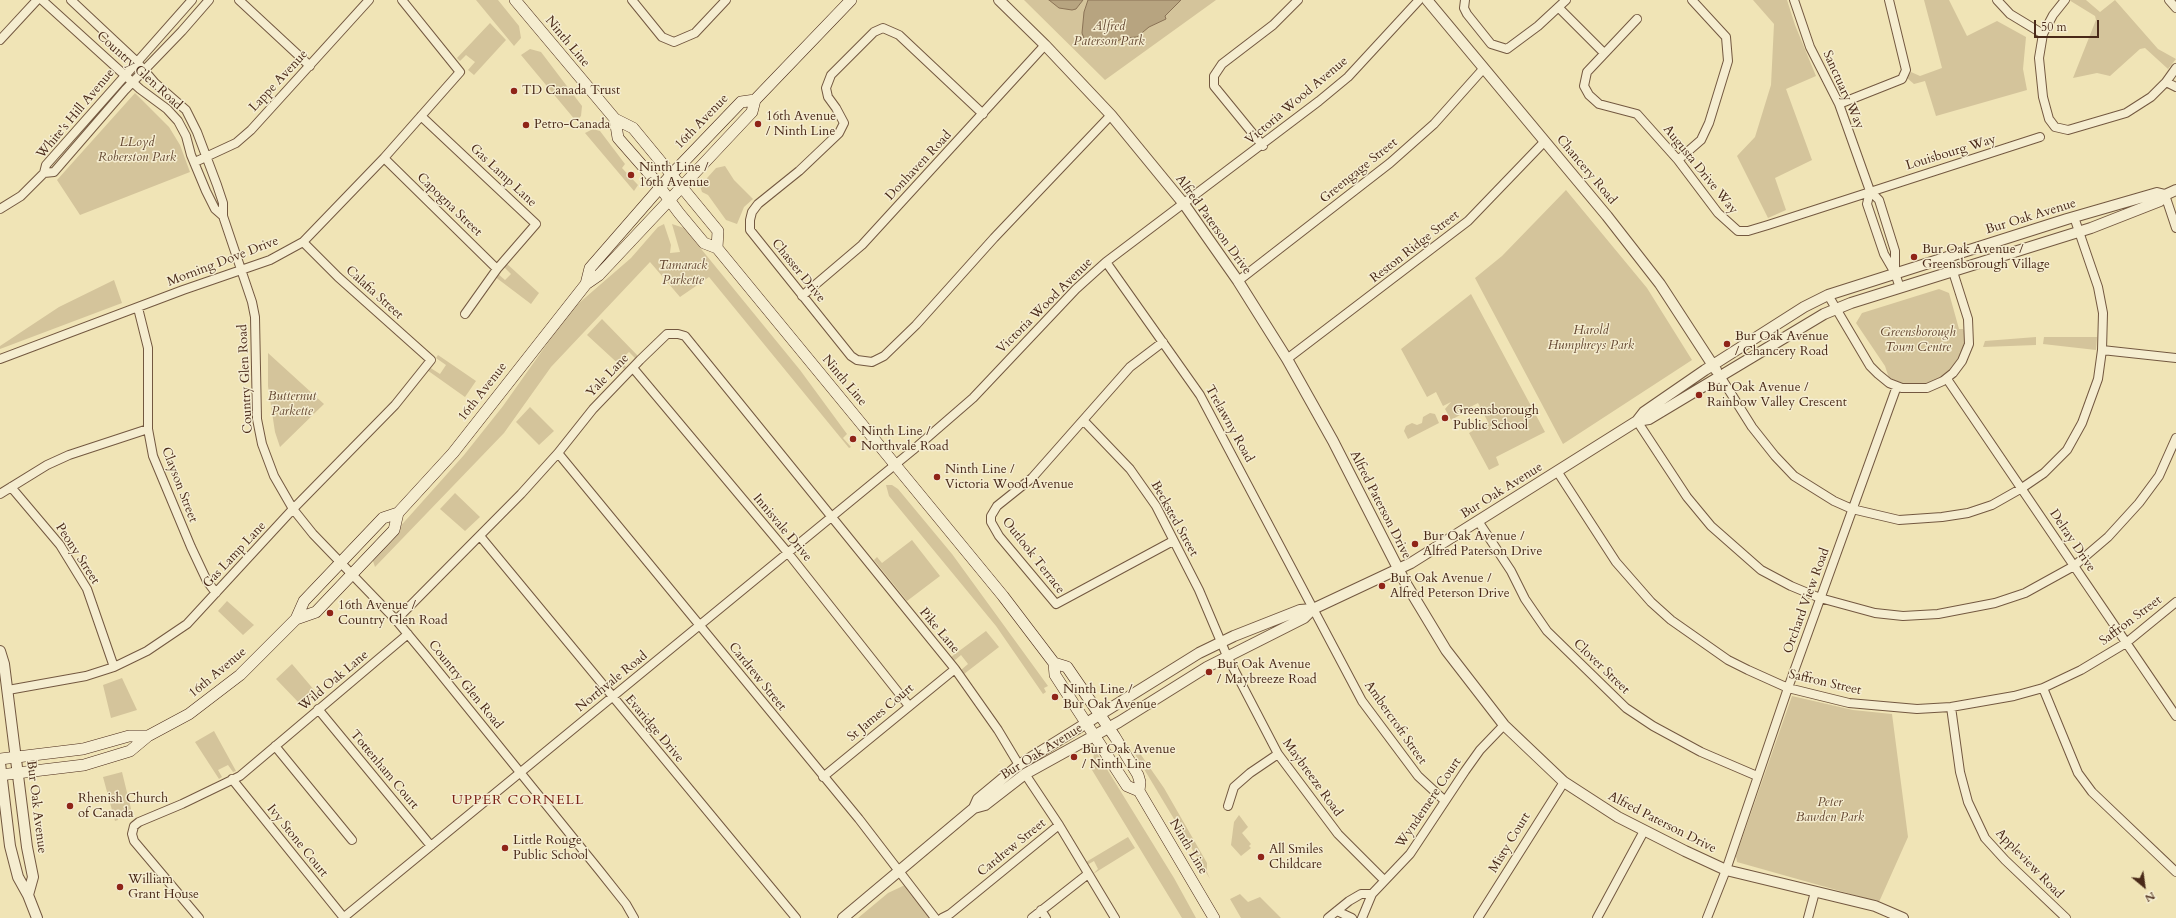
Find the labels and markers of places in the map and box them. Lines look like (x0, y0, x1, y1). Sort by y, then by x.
place label: TD Canada Trust (522, 83, 620, 99)
marker: TD Canada Trust (509, 86, 519, 96)
place label: 16th Avenue / Ninth Line (766, 109, 836, 140)
place label: Petro-Canada (534, 117, 610, 133)
marker: 16th Avenue / Ninth Line (753, 119, 763, 129)
marker: Petro-Canada (521, 120, 531, 130)
place label: Ninth Line / 16th Avenue (639, 160, 709, 191)
marker: Ninth Line / 16th Avenue (626, 170, 636, 180)
place label: Bur Oak Avenue / Greensborough Village (1922, 242, 2050, 273)
marker: Bur Oak Avenue / Greensborough Village (1909, 252, 1919, 262)
place label: Bur Oak Avenue / Chancery Road (1735, 329, 1829, 360)
marker: Bur Oak Avenue / Chancery Road (1722, 339, 1732, 349)
place label: Bur Oak Avenue / Rainbow Valley Crescent (1707, 380, 1847, 411)
marker: Bur Oak Avenue / Rainbow Valley Crescent (1694, 390, 1704, 400)
place label: Greensborough Public School (1453, 403, 1539, 434)
marker: Greensborough Public School (1440, 413, 1450, 423)
place label: Ninth Line / Northvale Road (861, 424, 949, 455)
marker: Ninth Line / Northvale Road (848, 434, 858, 444)
place label: Ninth Line / Victoria Wood Avenue (945, 462, 1074, 493)
marker: Ninth Line / Victoria Wood Avenue (932, 472, 942, 482)
place label: Bur Oak Avenue / Alfred Paterson Drive (1423, 529, 1542, 560)
marker: Bur Oak Avenue / Alfred Paterson Drive (1410, 539, 1420, 549)
place label: Bur Oak Avenue / Alfred Peterson Drive (1390, 571, 1510, 602)
marker: Bur Oak Avenue / Alfred Peterson Drive (1377, 581, 1387, 591)
place label: 16th Avenue / Country Glen Road (338, 598, 448, 629)
marker: 16th Avenue / Country Glen Road (325, 608, 335, 618)
place label: Bur Oak Avenue / Maybreeze Road (1217, 657, 1317, 688)
marker: Bur Oak Avenue / Maybreeze Road (1204, 667, 1214, 677)
place label: Ninth Line / Bur Oak Avenue (1063, 682, 1157, 713)
marker: Ninth Line / Bur Oak Avenue (1050, 692, 1060, 702)
place label: Bur Oak Avenue / Ninth Line (1082, 742, 1176, 773)
marker: Bur Oak Avenue / Ninth Line (1069, 752, 1079, 762)
place label: Rhenish Church of Canada (78, 791, 168, 822)
marker: Rhenish Church of Canada (65, 801, 75, 811)
place label: Little Rouge Public School (513, 833, 588, 864)
place label: All Smiles Childcare (1269, 842, 1323, 873)
marker: Little Rouge Public School (500, 843, 510, 853)
marker: All Smiles Childcare (1256, 852, 1266, 862)
place label: William Grant House (128, 872, 199, 903)
marker: William Grant House (115, 882, 125, 892)

